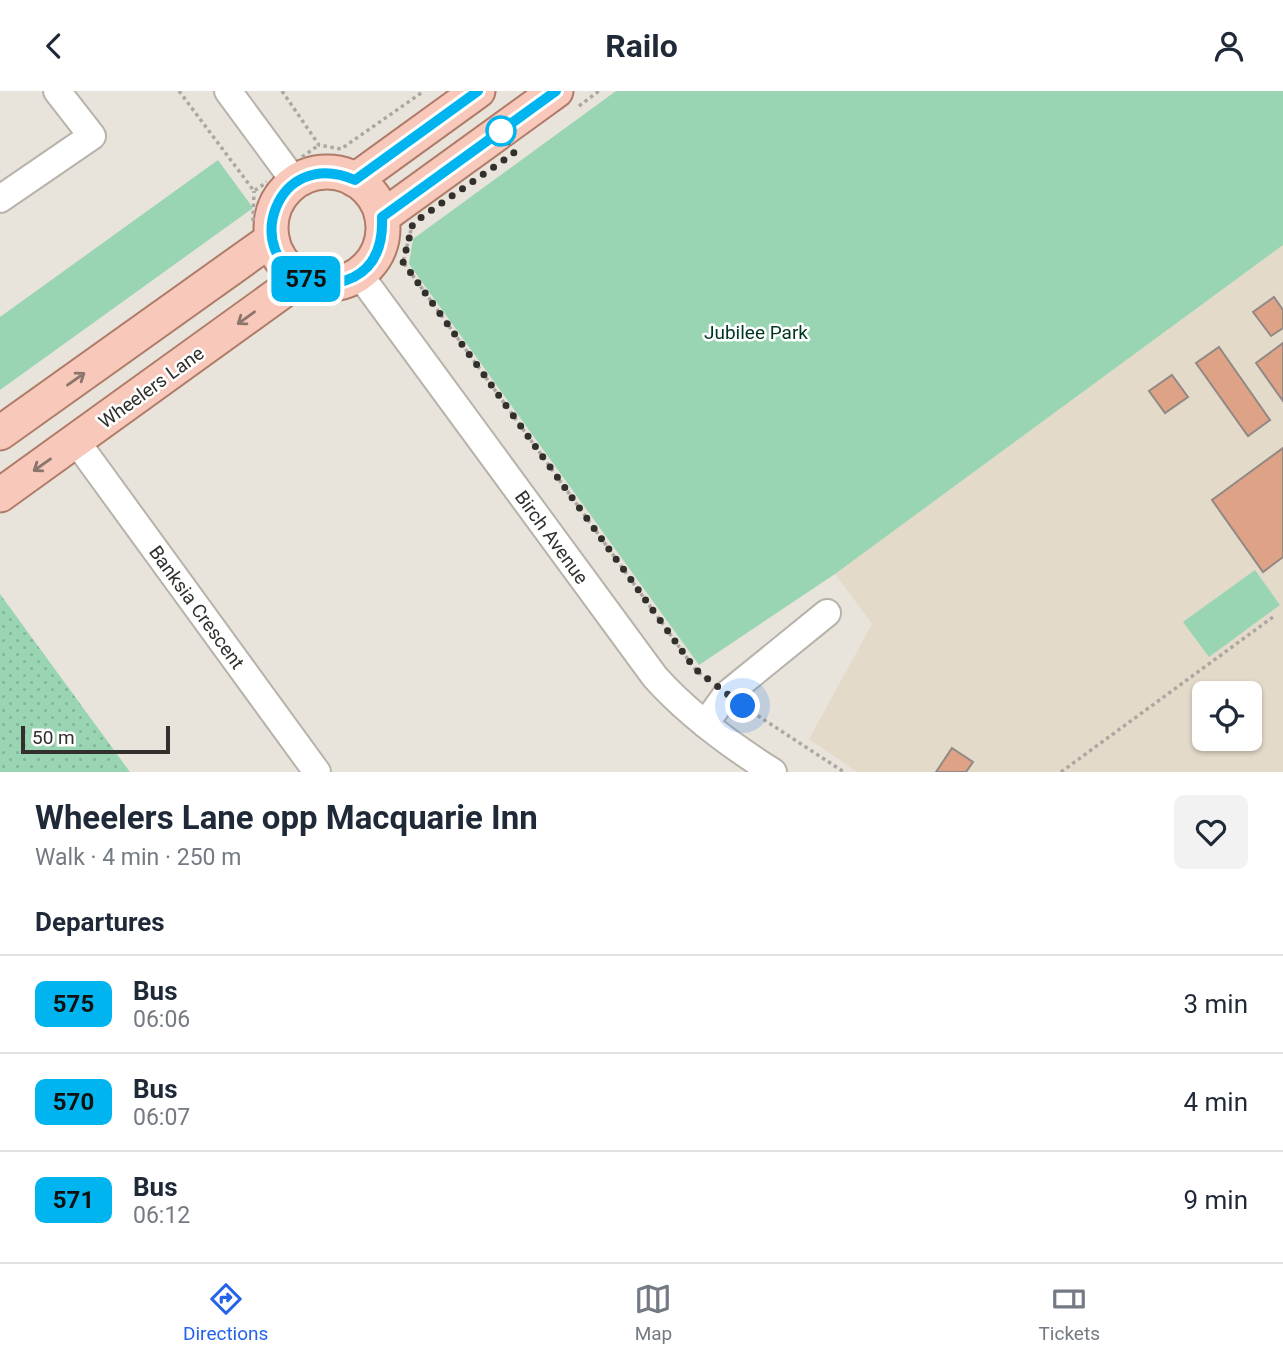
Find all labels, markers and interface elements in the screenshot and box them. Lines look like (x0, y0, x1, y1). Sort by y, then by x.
icon: back (35, 27, 73, 65)
text: Railo (605, 27, 678, 65)
icon: person (1210, 27, 1248, 65)
unlabelled marker (486, 116, 516, 146)
line badge: 575 (266, 256, 346, 302)
text: 575 (285, 265, 327, 293)
one-way arrow (237, 311, 256, 325)
park label: Jubilee Park (704, 321, 808, 344)
street label: Wheelers Lane (94, 342, 208, 433)
one-way arrow (66, 372, 85, 386)
one-way arrow (33, 458, 52, 472)
street label: Birch Avenue (510, 486, 593, 589)
street label: Banksia Crescent (144, 541, 249, 674)
map controls (1192, 681, 1262, 751)
button: locate (1192, 681, 1262, 751)
your location (725, 688, 760, 723)
scale bar (21, 723, 170, 755)
text: 50 m (32, 726, 75, 749)
button: heart (1174, 795, 1248, 869)
text: Wheelers Lane opp Macquarie Inn (35, 798, 538, 837)
text: Walk · 4 min · 250 m (35, 844, 241, 871)
text: Departures (35, 907, 165, 937)
text: Bus (133, 976, 178, 1006)
text: 3 min (1183, 989, 1248, 1019)
text: 575 (53, 990, 94, 1018)
text: 06:06 (133, 1006, 190, 1033)
text: Bus (133, 1074, 178, 1104)
text: 4 min (1183, 1087, 1248, 1117)
text: 570 (53, 1088, 94, 1116)
text: 06:07 (133, 1104, 190, 1131)
text: Bus (133, 1172, 178, 1202)
text: 9 min (1183, 1185, 1248, 1215)
text: 571 (53, 1186, 94, 1214)
text: 06:12 (133, 1202, 190, 1229)
tab: Directions (183, 1280, 268, 1345)
tab: Map (634, 1280, 672, 1345)
tab: Tickets (1039, 1280, 1100, 1345)

